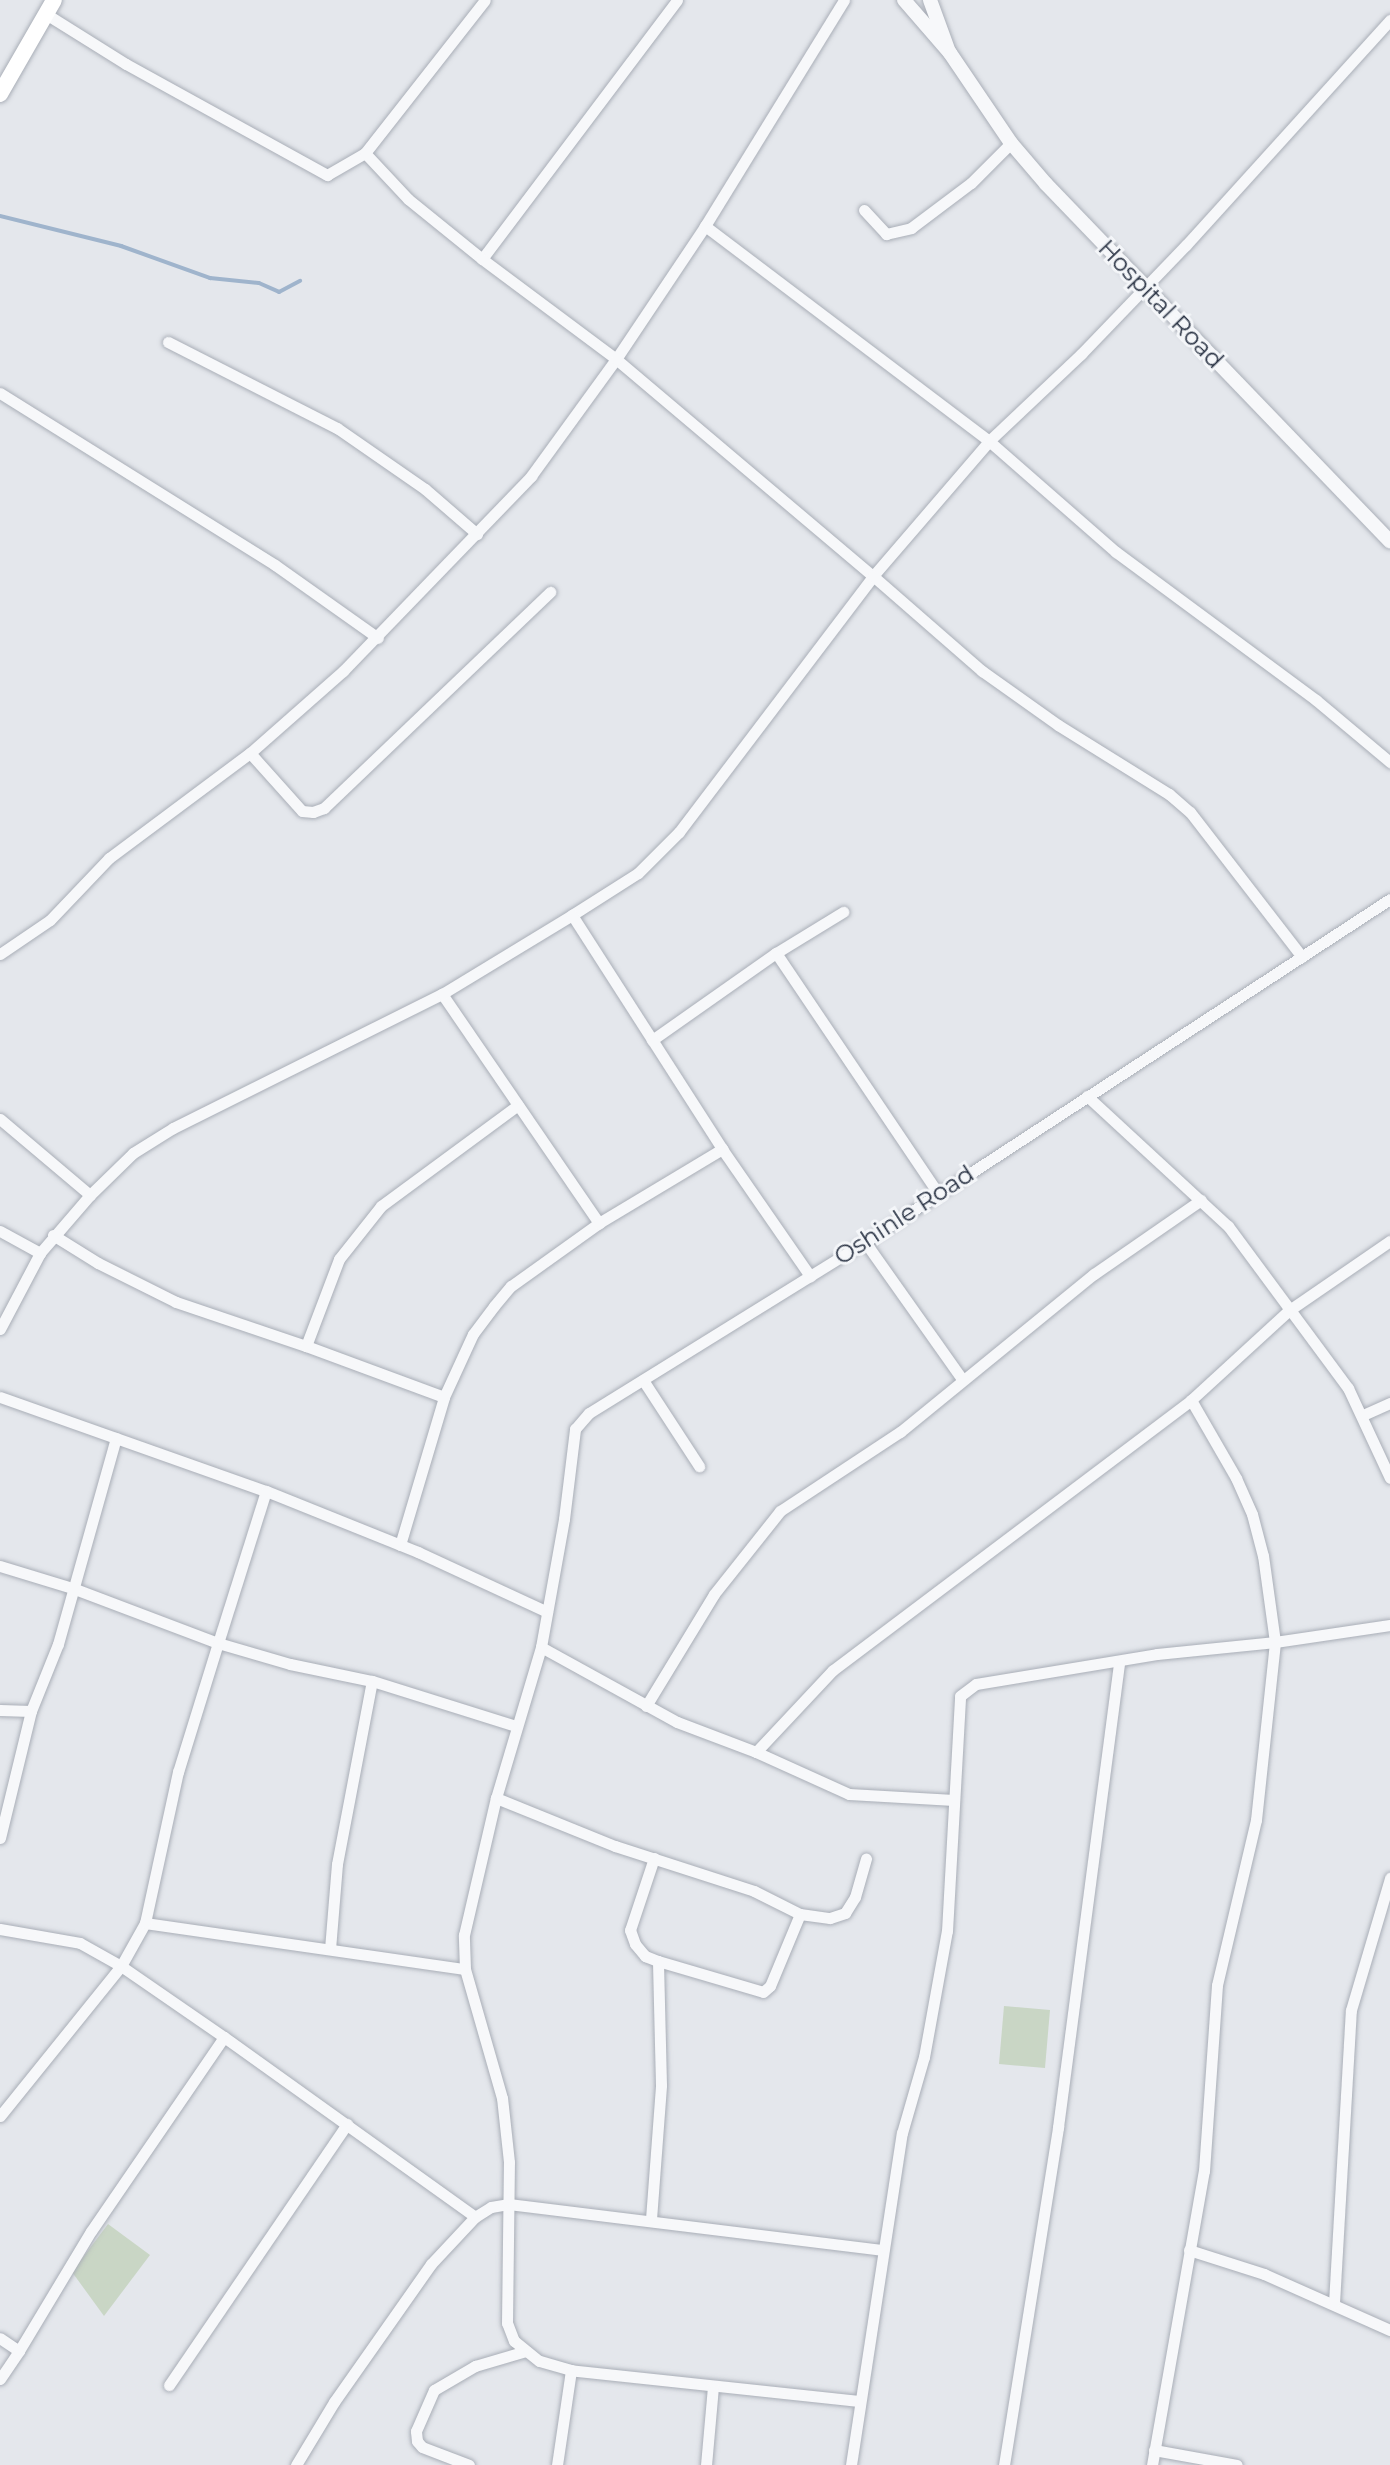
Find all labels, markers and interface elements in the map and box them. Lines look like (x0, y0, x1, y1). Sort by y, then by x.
street label: Hospital Road (1092, 234, 1230, 374)
street label: Oshinle Road (829, 1159, 979, 1271)

